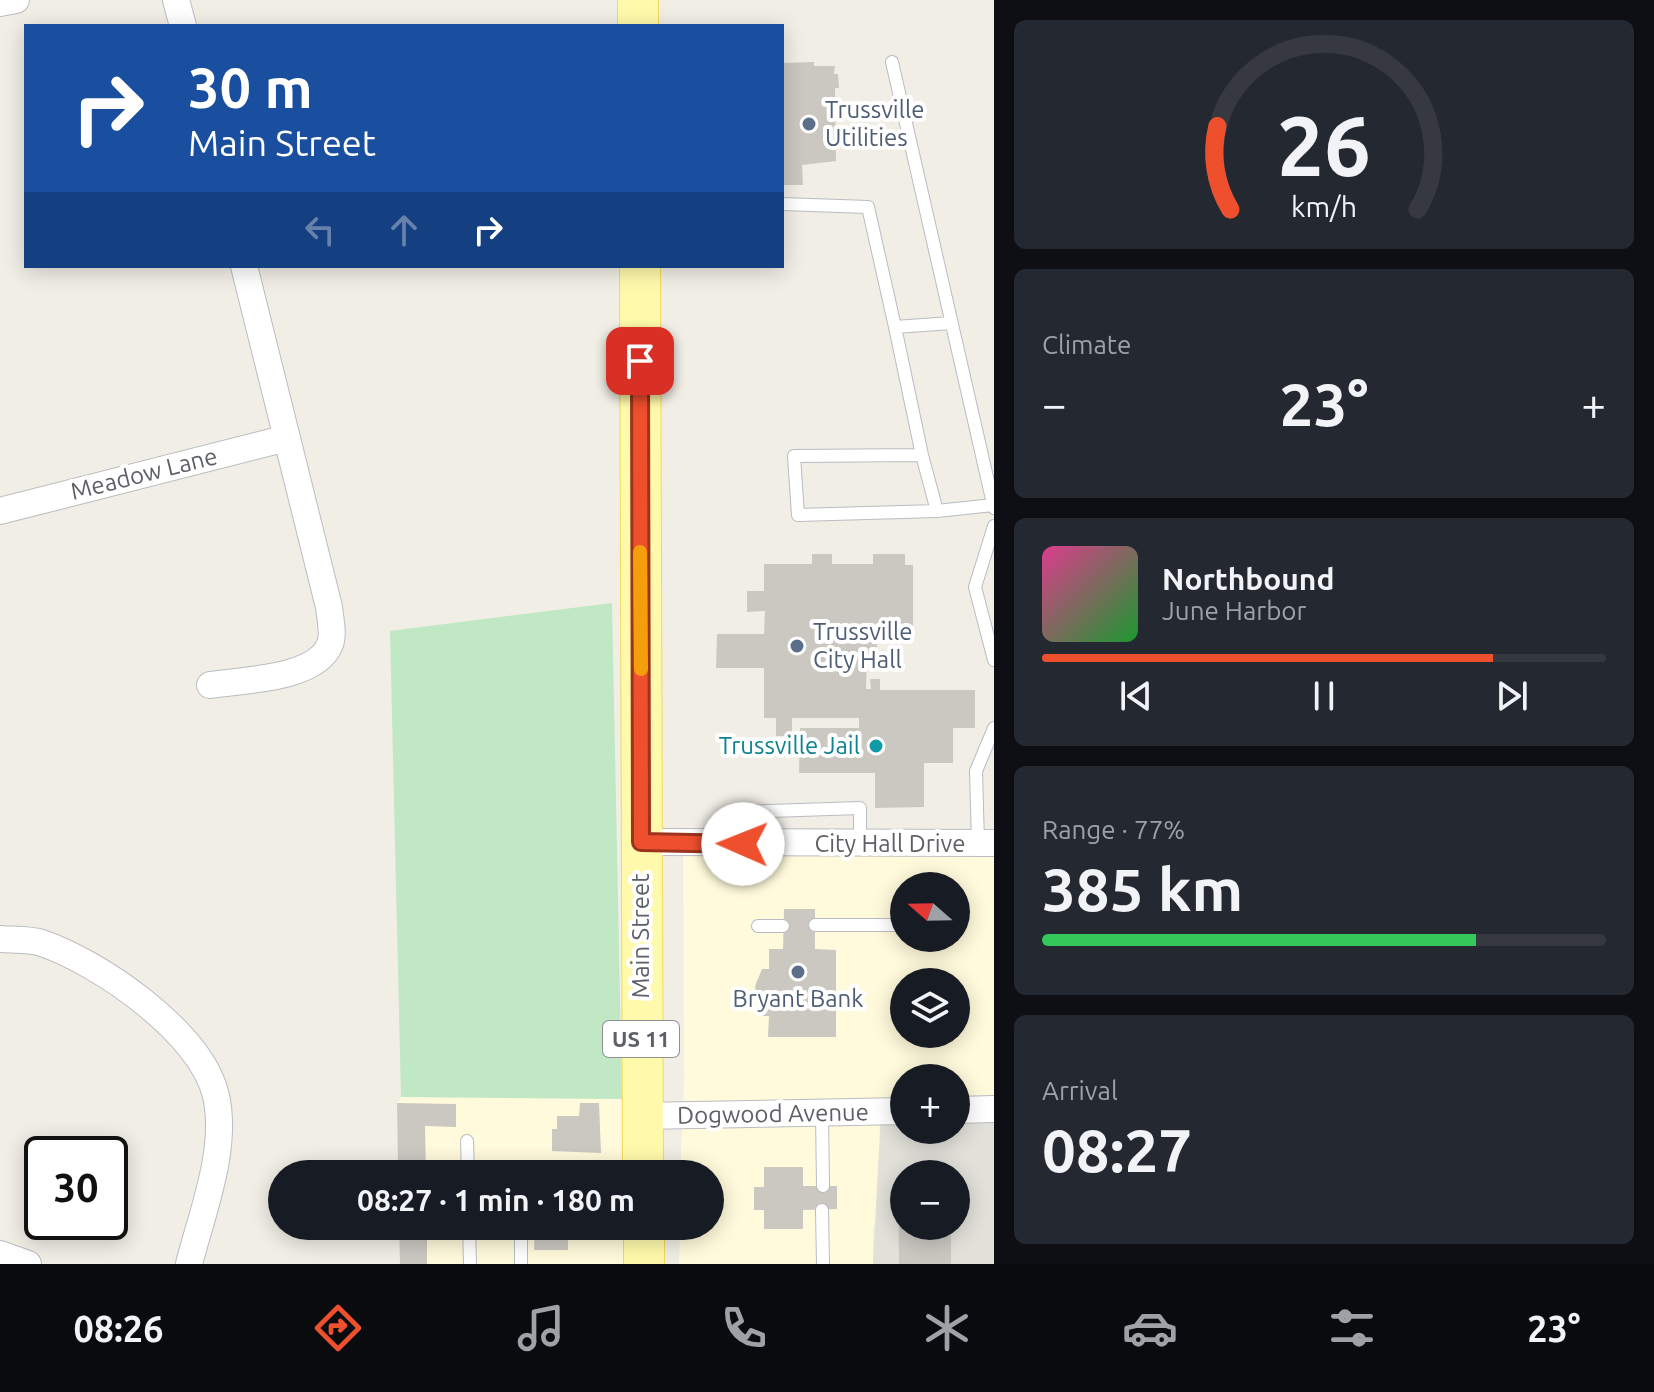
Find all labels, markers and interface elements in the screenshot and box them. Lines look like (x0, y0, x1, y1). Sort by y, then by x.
icon: right (56, 56, 160, 160)
text: 30 m (188, 56, 313, 119)
place label: Trussville Utilities (825, 96, 925, 151)
text: 26 (1277, 98, 1371, 192)
marker: Trussville Utilities (800, 115, 818, 133)
text: Main Street (188, 122, 376, 163)
text: km/h (1291, 191, 1357, 223)
icon: left (298, 208, 342, 252)
icon: ahead (382, 208, 426, 252)
icon: right (466, 208, 510, 252)
pin (606, 327, 674, 395)
text: Climate (1042, 330, 1131, 359)
icon: arrive (618, 339, 662, 383)
text: 23° (1280, 370, 1368, 437)
text: − (1042, 379, 1067, 428)
text: + (1581, 379, 1606, 428)
street label: Meadow Lane (68, 442, 220, 505)
text: Northbound (1162, 562, 1334, 596)
text: June Harbor (1162, 596, 1306, 625)
place label: Trussville City Hall (813, 618, 913, 673)
marker: Trussville City Hall (788, 637, 806, 655)
icon: previous (1114, 674, 1158, 718)
icon: pause (1302, 674, 1346, 718)
icon: next (1490, 674, 1534, 718)
place label: Trussville Jail (719, 732, 860, 759)
marker: Trussville Jail (867, 737, 885, 755)
position arrow (701, 802, 785, 886)
text: Range · 77% (1042, 815, 1185, 844)
street label: City Hall Drive (815, 830, 965, 857)
text: 385 km (1042, 855, 1243, 922)
north arrow (890, 872, 970, 952)
map controls (890, 872, 970, 1240)
street label: Main Street (627, 873, 654, 999)
marker: Bryant Bank (789, 963, 807, 981)
button: layers (890, 968, 970, 1048)
place label: Bryant Bank (733, 985, 863, 1012)
road number: US 11 (603, 1021, 679, 1057)
button: + (890, 1064, 970, 1144)
text: Arrival (1042, 1076, 1118, 1105)
street label: Dogwood Avenue (677, 1098, 869, 1129)
text: 08:27 (1042, 1116, 1192, 1183)
speed limit sign: 30 (24, 1136, 128, 1240)
button: − (890, 1160, 970, 1240)
text: 08:27 · 1 min · 180 m (357, 1183, 635, 1217)
icon: directions (310, 1300, 366, 1356)
icon: music (513, 1300, 569, 1356)
icon: phone (716, 1300, 772, 1356)
icon: climate (919, 1300, 975, 1356)
icon: car (1122, 1300, 1178, 1356)
icon: filters (1324, 1300, 1380, 1356)
text: 08:26 (73, 1308, 163, 1349)
text: 23° (1527, 1308, 1581, 1349)

